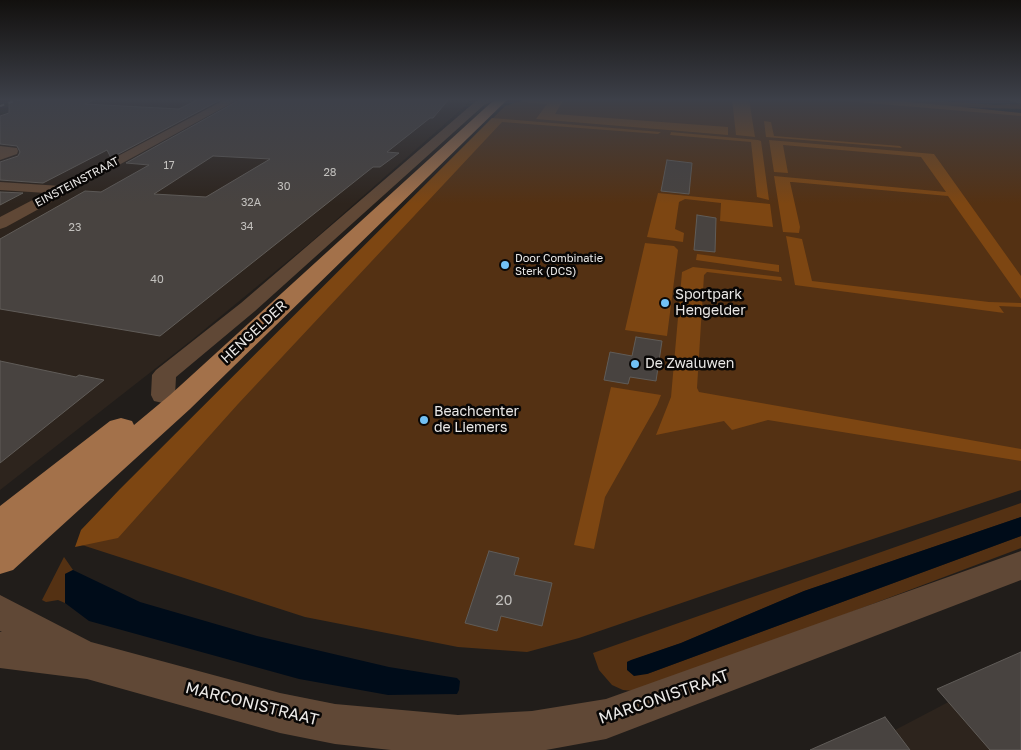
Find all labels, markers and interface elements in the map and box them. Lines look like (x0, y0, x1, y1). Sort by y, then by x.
street label: EINSTEINSTRAAT (33, 154, 121, 210)
house number: 17 (163, 159, 175, 173)
house number: 28 (323, 166, 337, 180)
house number: 30 (277, 180, 291, 194)
house number: 32A (241, 196, 261, 210)
house number: 34 (240, 220, 254, 234)
house number: 23 (69, 221, 81, 235)
place label: Door Combinatie Sterk (DCS) (515, 252, 603, 278)
marker: Door Combinatie Sterk (DCS) (499, 259, 511, 271)
house number: 40 (150, 273, 164, 287)
place label: Sportpark Hengelder (675, 287, 746, 320)
street label: HENGELDER (218, 297, 290, 367)
marker: Sportpark Hengelder (659, 297, 671, 309)
place label: De Zwaluwen (645, 356, 734, 372)
marker: De Zwaluwen (629, 358, 641, 370)
place label: Beachcenter de Liemers (434, 404, 519, 437)
marker: Beachcenter de Liemers (418, 414, 430, 426)
house number: 20 (496, 593, 512, 609)
street label: MARCONISTRAAT (596, 666, 732, 728)
street label: MARCONISTRAAT (183, 678, 321, 730)

